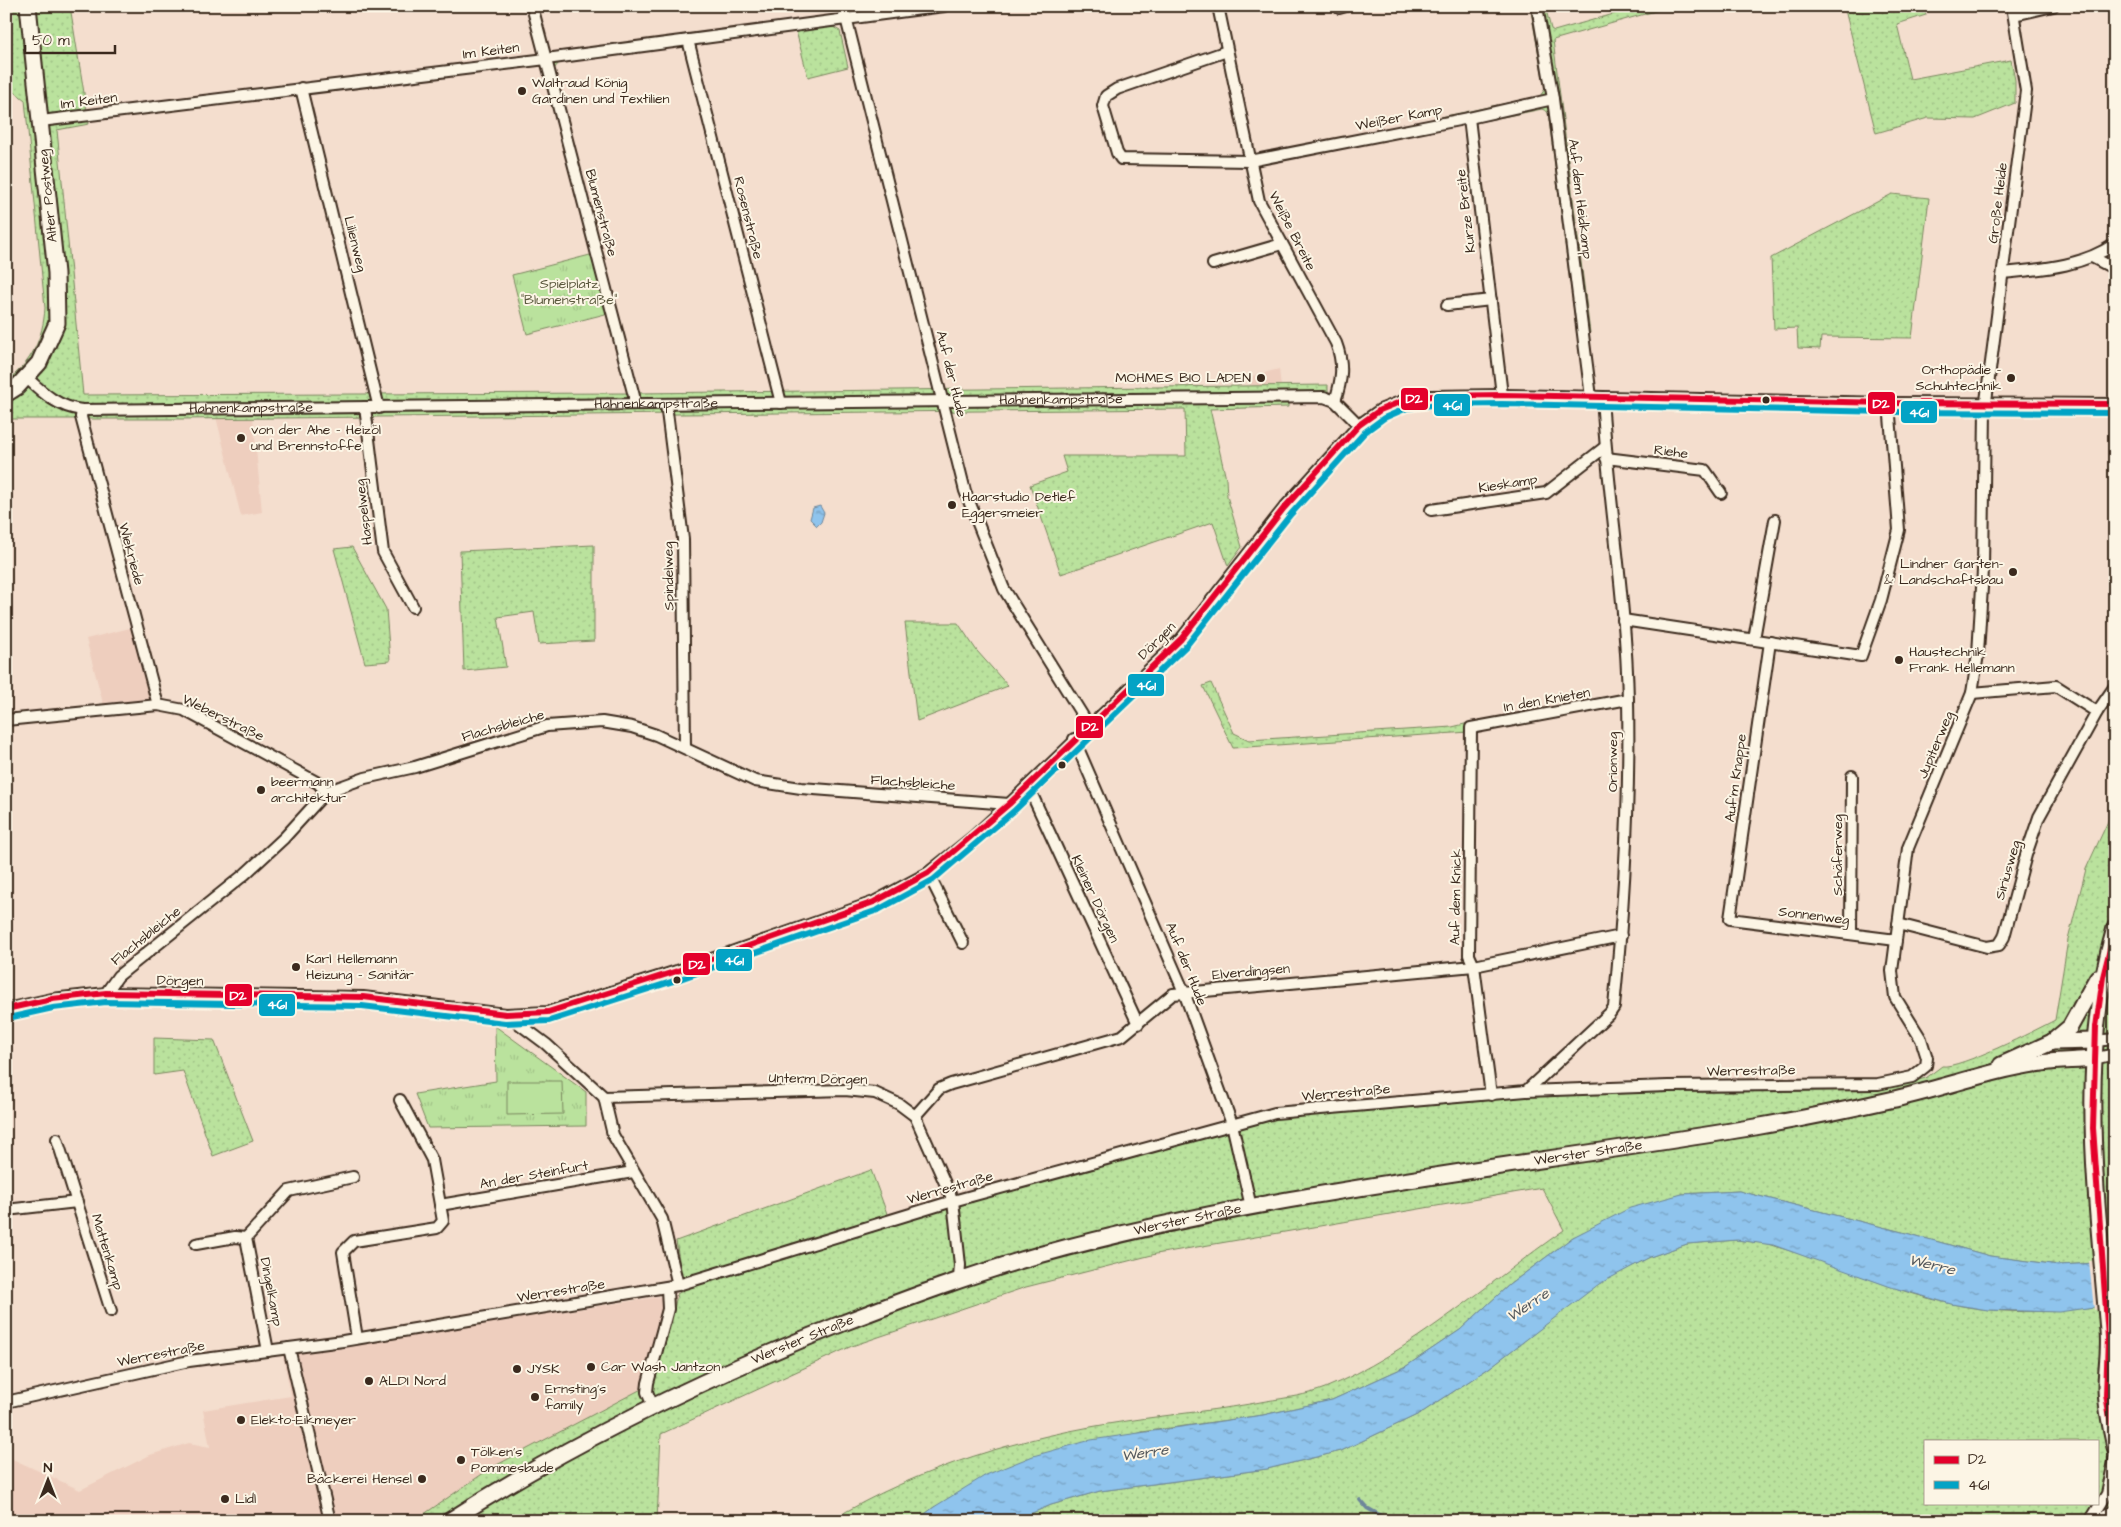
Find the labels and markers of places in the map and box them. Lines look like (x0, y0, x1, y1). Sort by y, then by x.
place label: Waltraud König Gardinen und Textilien (532, 73, 669, 109)
marker: Waltraud König Gardinen und Textilien (516, 85, 528, 97)
place label: Orthopädie - Schuhtechnik (1915, 360, 2002, 396)
place label: MOHMES BIO LADEN (1115, 368, 1251, 388)
marker: MOHMES BIO LADEN (1255, 372, 1267, 384)
marker: Orthopädie - Schuhtechnik (2005, 372, 2017, 384)
unlabelled marker (1761, 395, 1771, 405)
place label: von der Ahe - Heizöl und Brennstoffe (251, 420, 381, 456)
marker: von der Ahe - Heizöl und Brennstoffe (235, 432, 247, 444)
place label: Haarstudio Detlef Eggersmeier (962, 487, 1076, 523)
marker: Haarstudio Detlef Eggersmeier (946, 499, 958, 511)
place label: Lindner Garten- & Landschaftsbau (1884, 554, 2004, 590)
marker: Lindner Garten- & Landschaftsbau (2007, 566, 2019, 578)
place label: Haustechnik Frank Hellemann (1909, 642, 2015, 678)
marker: Haustechnik Frank Hellemann (1893, 654, 1905, 666)
unlabelled marker (1057, 760, 1067, 770)
place label: beermann architektur (271, 772, 346, 808)
marker: beermann architektur (255, 784, 267, 796)
place label: Karl Hellemann Heizung - Sanitär (306, 949, 414, 985)
marker: Karl Hellemann Heizung - Sanitär (290, 961, 302, 973)
unlabelled marker (672, 975, 682, 985)
place label: Car Wash Jantzon (601, 1357, 720, 1377)
place label: JYSK (527, 1359, 560, 1379)
marker: Car Wash Jantzon (585, 1361, 597, 1373)
marker: JYSK (511, 1363, 523, 1375)
place label: ALDI Nord (379, 1371, 446, 1391)
marker: ALDI Nord (363, 1375, 375, 1387)
place label: Ernsting's family (545, 1379, 606, 1415)
marker: Ernsting's family (529, 1391, 541, 1403)
place label: Elekto-Eikmeyer (251, 1410, 356, 1430)
marker: Elekto-Eikmeyer (235, 1414, 247, 1426)
place label: Tölken's Pommesbude (471, 1442, 554, 1478)
marker: Tölken's Pommesbude (455, 1454, 467, 1466)
place label: Bäckerei Hensel (307, 1469, 412, 1489)
marker: Bäckerei Hensel (416, 1473, 428, 1485)
place label: Lidl (235, 1489, 256, 1509)
marker: Lidl (219, 1493, 231, 1505)

